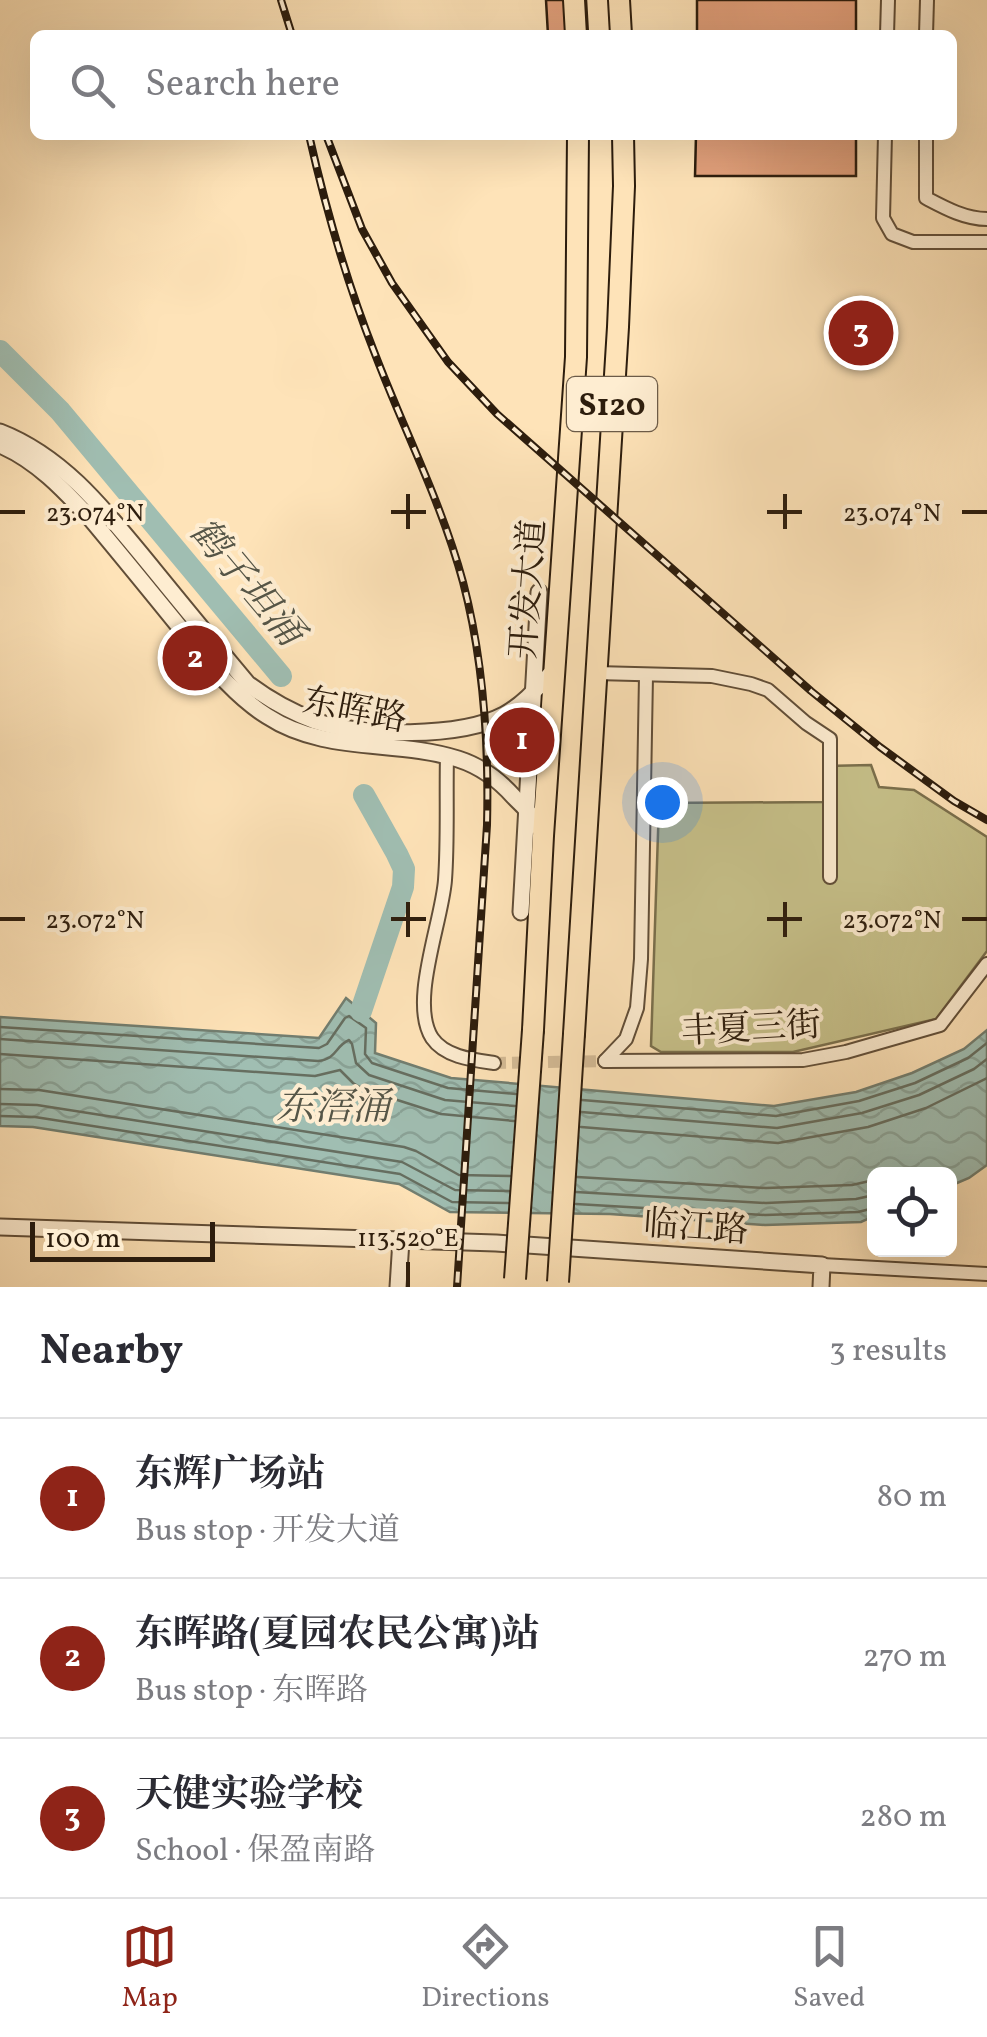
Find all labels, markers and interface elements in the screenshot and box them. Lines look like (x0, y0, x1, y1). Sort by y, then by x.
search box (30, 30, 957, 140)
icon: search (65, 58, 120, 113)
text: Search here (145, 59, 340, 112)
pin: 3 (828, 296, 894, 370)
road number: S120 (567, 377, 657, 431)
text: 23.074°N (46, 497, 144, 532)
text: 23.074°N (843, 497, 941, 532)
water label: 鹤子坦涌 (175, 508, 316, 662)
street label: 开发大道 (501, 518, 559, 661)
pin: 2 (162, 620, 228, 696)
street label: 东晖路 (298, 678, 411, 746)
pin: 1 (490, 702, 554, 778)
your location (637, 777, 688, 828)
text: 23.072°N (46, 904, 144, 939)
text: 23.072°N (843, 904, 941, 939)
street label: 丰夏三街 (680, 1002, 822, 1058)
water label: 东滘涌 (276, 1083, 394, 1136)
map controls (867, 1167, 957, 1257)
button: locate (867, 1167, 957, 1257)
street label: 临江路 (642, 1201, 750, 1257)
scale bar (30, 1217, 215, 1262)
text: 100 m (45, 1220, 120, 1259)
text: 113.520°E (357, 1222, 459, 1257)
text: Nearby (40, 1323, 183, 1382)
text: 3 results (829, 1330, 947, 1374)
text: 东辉广场站 (135, 1450, 325, 1503)
text: 1 (66, 1476, 79, 1520)
text: 80 m (877, 1476, 947, 1520)
text: Bus stop · 开发大道 (135, 1510, 400, 1554)
text: 东晖路(夏园农民公寓)站 (135, 1610, 540, 1663)
text: 2 (64, 1636, 81, 1680)
text: 270 m (862, 1636, 947, 1680)
text: Bus stop · 东晖路 (135, 1670, 368, 1714)
text: 天健实验学校 (135, 1770, 363, 1823)
text: 3 (64, 1796, 81, 1840)
text: 280 m (860, 1796, 947, 1840)
text: School · 保盈南路 (135, 1830, 376, 1874)
tab: Map (122, 1919, 178, 2018)
tab: Directions (421, 1919, 550, 2018)
tab: Saved (793, 1919, 865, 2018)

